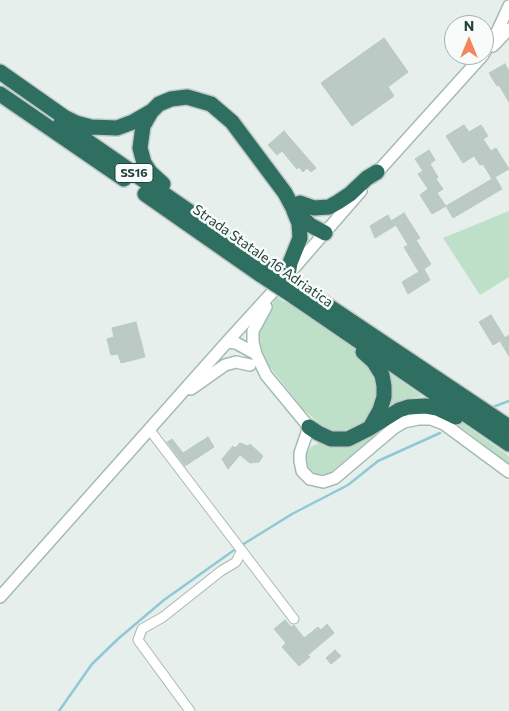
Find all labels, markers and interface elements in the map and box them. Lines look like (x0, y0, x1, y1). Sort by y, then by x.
north arrow (444, 15, 494, 65)
text: N (464, 17, 474, 34)
road number: SS16 (115, 164, 153, 182)
street label: Strada Statale 16 Adriatica (190, 201, 336, 311)

